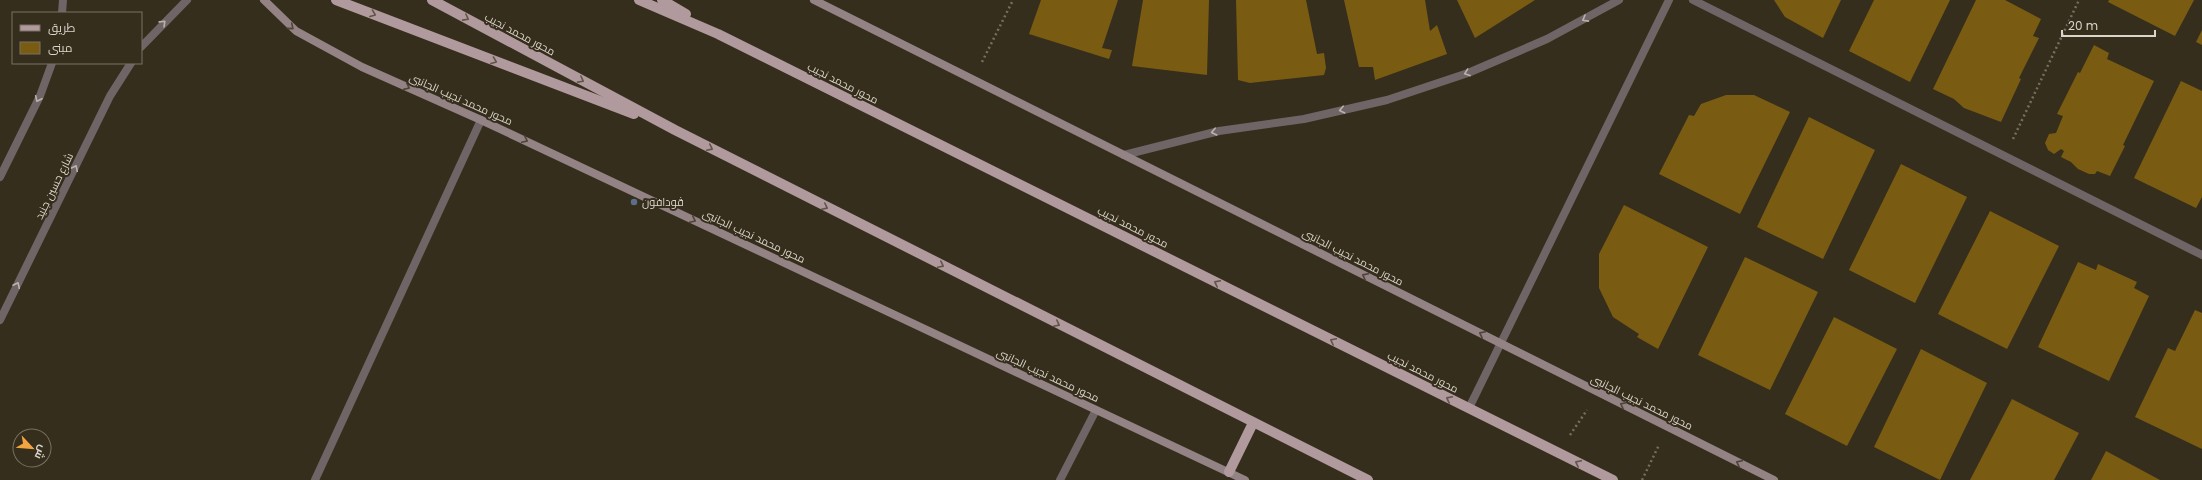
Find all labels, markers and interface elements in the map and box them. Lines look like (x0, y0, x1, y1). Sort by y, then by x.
one-way arrow (368, 9, 376, 17)
street label: محور محمد نجيب (482, 9, 558, 59)
legend (12, 12, 142, 64)
scale bar (2062, 12, 2155, 38)
one-way arrow (462, 14, 469, 21)
one-way arrow (1582, 14, 1589, 21)
text: 20 m (2068, 17, 2098, 34)
text: طريق (48, 19, 76, 36)
one-way arrow (158, 20, 166, 28)
one-way arrow (287, 23, 294, 30)
text: مبنى (48, 39, 73, 56)
one-way arrow (490, 56, 497, 64)
street label: محور محمد نجيب (805, 58, 881, 108)
street label: محور محمد نجيب الجانبى (407, 69, 515, 129)
one-way arrow (1464, 69, 1471, 77)
one-way arrow (576, 75, 584, 83)
one-way arrow (402, 82, 410, 90)
one-way arrow (35, 95, 43, 103)
one-way arrow (1339, 106, 1346, 114)
one-way arrow (1211, 128, 1218, 136)
one-way arrow (521, 135, 528, 143)
one-way arrow (705, 143, 713, 151)
street label: شارع حسين جنيد (31, 150, 77, 222)
one-way arrow (70, 165, 78, 172)
place label: ڤودافون (642, 194, 684, 210)
marker: ڤودافون (629, 197, 639, 207)
one-way arrow (821, 202, 829, 210)
street label: محور محمد نجيب (1095, 202, 1171, 252)
street label: محور محمد نجيب الجانبى (700, 205, 808, 267)
one-way arrow (689, 215, 697, 223)
street label: محور محمد نجيب الجانبى (1300, 225, 1406, 289)
one-way arrow (937, 261, 945, 268)
one-way arrow (1362, 273, 1370, 281)
one-way arrow (1213, 280, 1221, 287)
one-way arrow (12, 282, 20, 289)
one-way arrow (1053, 319, 1061, 327)
one-way arrow (1478, 331, 1486, 339)
one-way arrow (1330, 338, 1337, 345)
street label: محور محمد نجيب الجانبى (994, 344, 1102, 406)
street label: محور محمد نجيب (1385, 347, 1461, 397)
street label: محور محمد نجيب الجانبى (1588, 370, 1696, 434)
one-way arrow (1446, 396, 1454, 404)
one-way arrow (1620, 402, 1627, 410)
north arrow (12, 428, 52, 468)
text: ش (31, 443, 51, 462)
one-way arrow (1575, 460, 1583, 467)
one-way arrow (1736, 460, 1744, 468)

